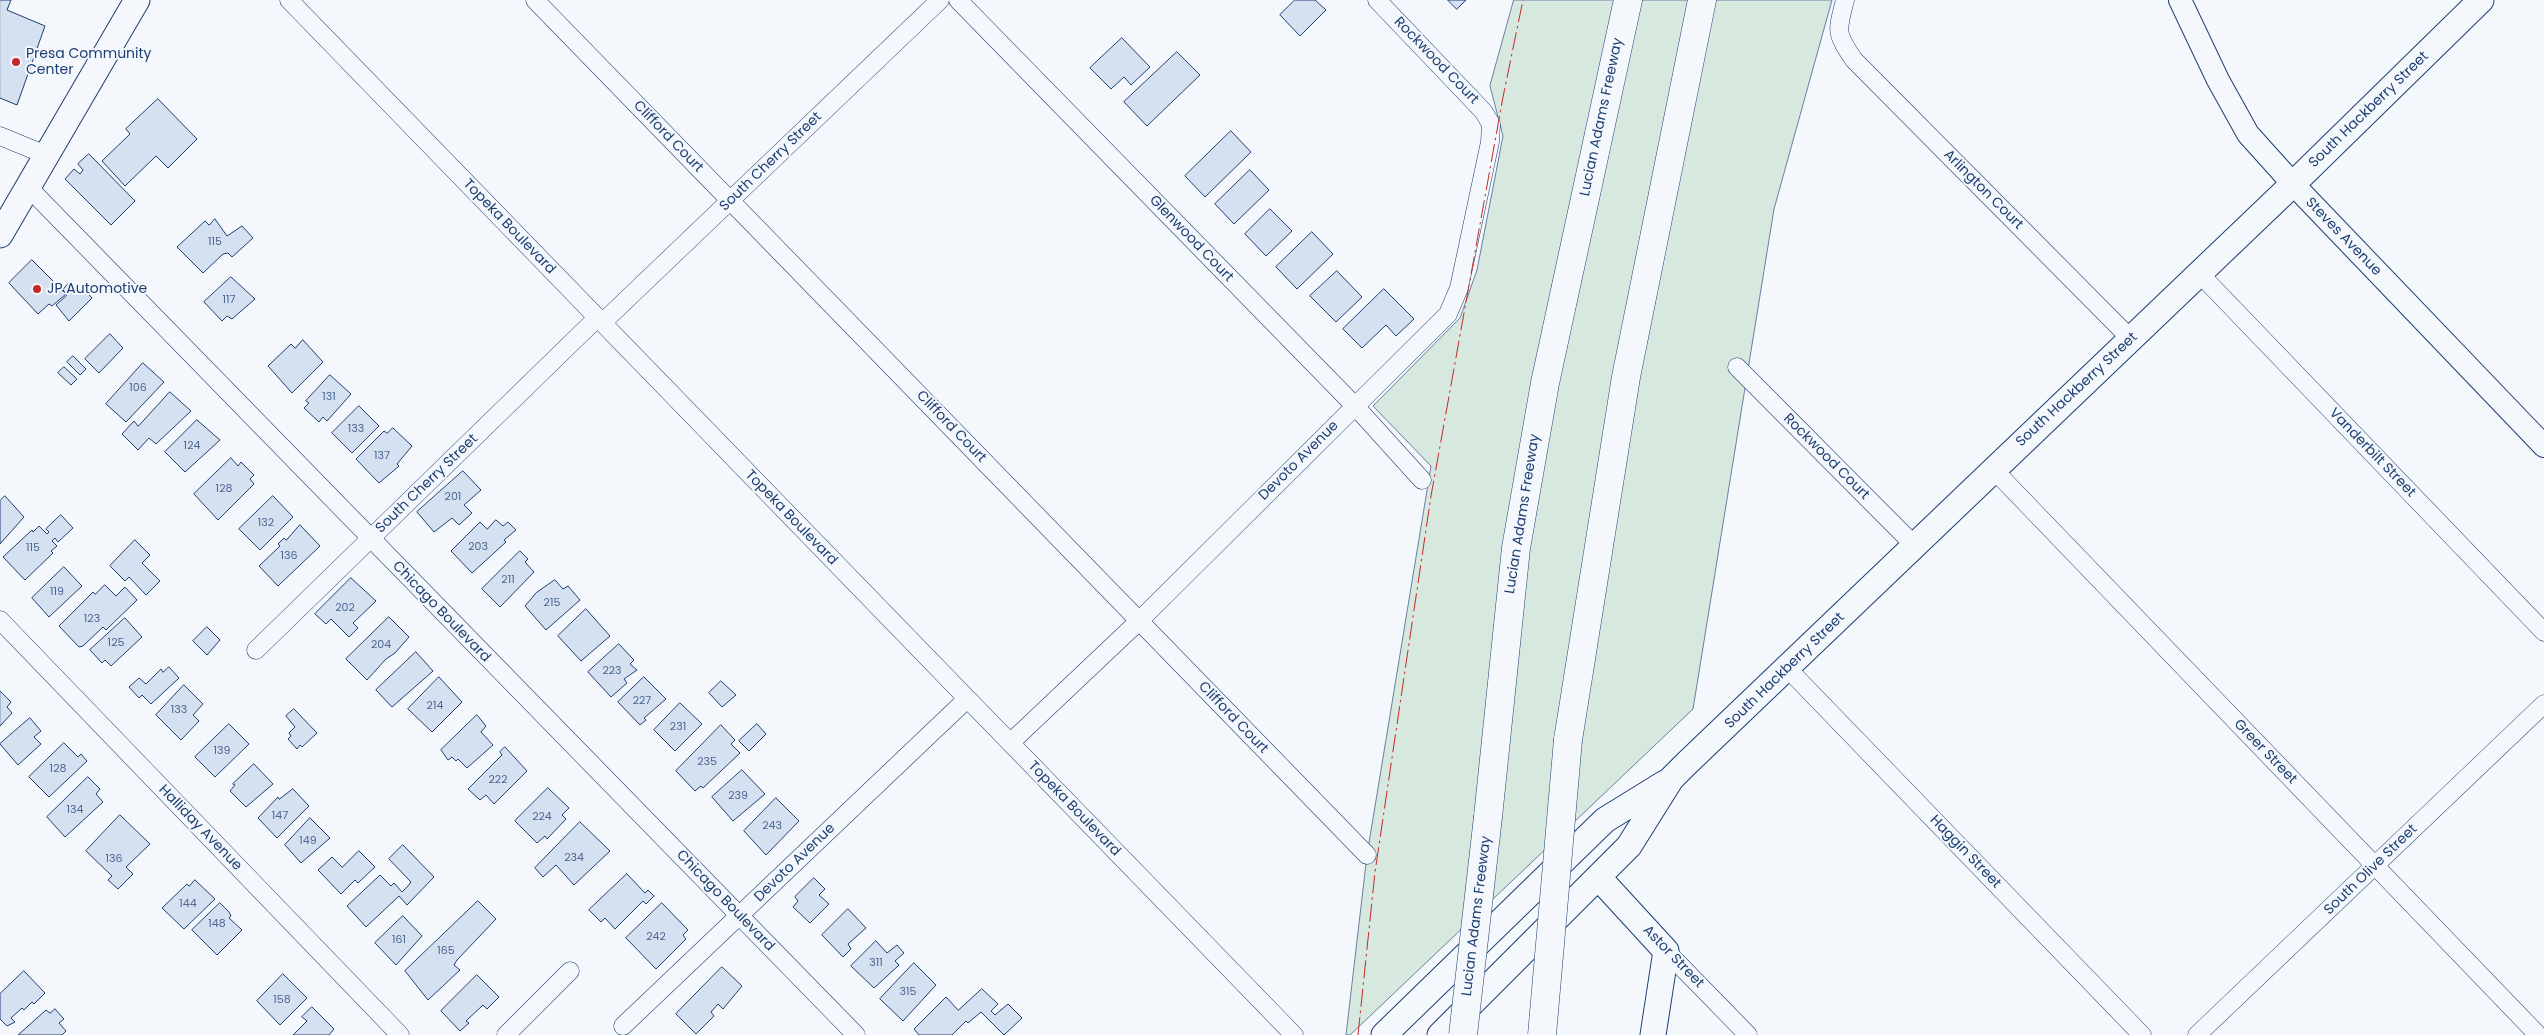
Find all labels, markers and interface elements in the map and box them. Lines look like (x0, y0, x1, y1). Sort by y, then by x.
street label: Rockwood Court (1390, 14, 1482, 108)
street label: Lucian Adams Freeway (1577, 36, 1627, 198)
place label: Presa Community Center (26, 46, 151, 78)
street label: South Hackberry Street (2306, 48, 2432, 172)
marker: Presa Community Center (10, 56, 22, 68)
street label: Clifford Court (630, 98, 706, 176)
street label: South Cherry Street (716, 109, 826, 215)
street label: Arlington Court (1940, 147, 2026, 233)
street label: Topeka Boulevard (459, 176, 559, 278)
street label: Glenwood Court (1145, 192, 1237, 286)
street label: Steves Avenue (2301, 194, 2385, 280)
house number: 115 (208, 235, 222, 249)
place label: JP Automotive (47, 281, 147, 297)
marker: JP Automotive (31, 283, 43, 295)
house number: 117 (222, 293, 236, 307)
street label: South Hackberry Street (2013, 329, 2141, 451)
house number: 106 (129, 381, 147, 395)
street label: Clifford Court (913, 388, 989, 466)
house number: 131 (322, 390, 336, 404)
street label: Vanderbilt Street (2325, 405, 2419, 501)
street label: Rockwood Court (1779, 410, 1873, 504)
street label: Devoto Avenue (1256, 418, 1342, 504)
house number: 133 (348, 422, 364, 436)
street label: South Cherry Street (372, 431, 482, 537)
street label: Lucian Adams Freeway (1502, 433, 1544, 595)
house number: 124 (184, 439, 200, 453)
house number: 137 (374, 449, 390, 463)
street label: Topeka Boulevard (741, 467, 841, 569)
house number: 128 (216, 482, 232, 496)
house number: 201 (445, 490, 461, 504)
house number: 132 (258, 516, 274, 530)
house number: 203 (468, 540, 488, 554)
house number: 115 (26, 541, 40, 555)
house number: 136 (281, 549, 297, 563)
street label: Chicago Boulevard (388, 558, 494, 666)
house number: 211 (501, 573, 515, 587)
house number: 119 (50, 585, 64, 599)
house number: 215 (544, 596, 560, 610)
house number: 202 (335, 601, 355, 615)
street label: South Hackberry Street (1722, 609, 1848, 733)
house number: 123 (84, 612, 100, 626)
house number: 125 (108, 636, 124, 650)
house number: 204 (371, 638, 391, 652)
house number: 223 (602, 664, 622, 678)
street label: Clifford Court (1195, 679, 1271, 757)
house number: 227 (633, 694, 651, 708)
house number: 214 (427, 699, 443, 713)
house number: 133 (171, 703, 187, 717)
street label: Greer Street (2230, 716, 2300, 788)
house number: 231 (670, 720, 686, 734)
house number: 139 (214, 744, 230, 758)
house number: 235 (697, 755, 717, 769)
street label: Topeka Boulevard (1024, 758, 1124, 860)
house number: 128 (50, 762, 66, 776)
house number: 222 (489, 773, 507, 787)
street label: Halliday Avenue (155, 782, 245, 874)
house number: 239 (728, 789, 748, 803)
house number: 134 (67, 803, 83, 817)
house number: 147 (272, 809, 288, 823)
house number: 224 (532, 810, 552, 824)
street label: Haggin Street (1926, 812, 2004, 892)
house number: 243 (762, 819, 782, 833)
street label: Devoto Avenue (751, 820, 839, 906)
street label: South Olive Street (2321, 821, 2421, 919)
house number: 149 (299, 834, 317, 848)
street label: Lucian Adams Freeway (1459, 835, 1495, 997)
street label: Chicago Boulevard (672, 847, 778, 955)
house number: 234 (564, 851, 584, 865)
house number: 136 (106, 852, 122, 866)
house number: 144 (179, 897, 197, 911)
house number: 148 (208, 917, 226, 931)
street label: Astor Street (1639, 922, 1707, 992)
house number: 242 (646, 930, 666, 944)
house number: 161 (392, 933, 406, 947)
house number: 165 (437, 944, 455, 958)
house number: 311 (869, 956, 883, 970)
house number: 315 (900, 985, 916, 999)
house number: 158 (273, 993, 291, 1007)

